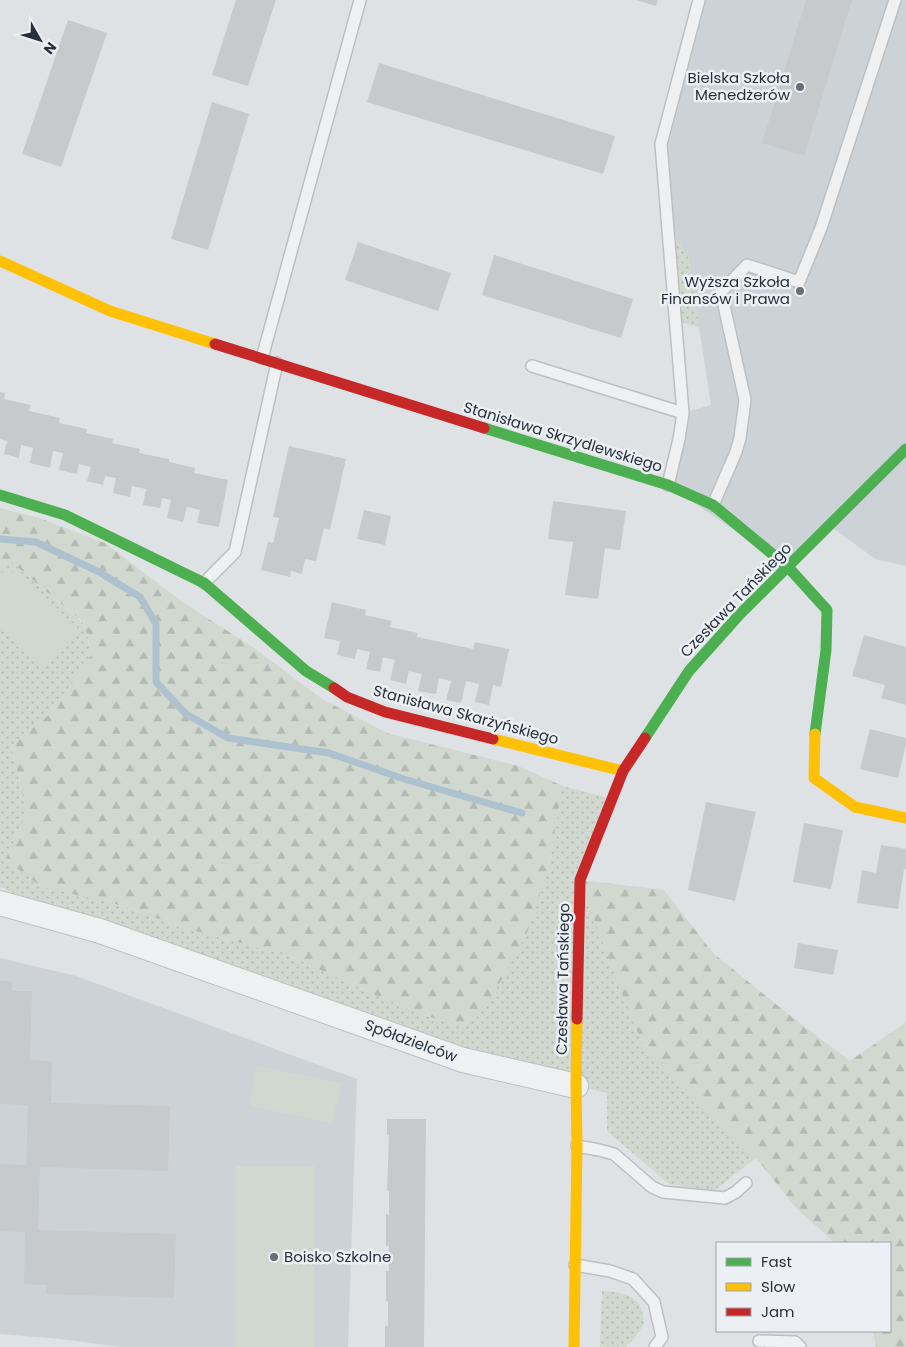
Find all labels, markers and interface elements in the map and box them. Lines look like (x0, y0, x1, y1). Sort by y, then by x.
north arrow (15, 15, 65, 65)
text: N (39, 38, 61, 59)
place label: Bielska Szkoła Menedżerów (688, 67, 791, 105)
marker: Bielska Szkoła Menedżerów (794, 81, 806, 93)
place label: Wyższa Szkoła Finansów i Prawa (661, 271, 790, 309)
marker: Wyższa Szkoła Finansów i Prawa (794, 285, 806, 297)
street label: Stanisława Skrzydlewskiego (461, 396, 665, 477)
street label: Czesława Tańskiego (675, 538, 796, 662)
street label: Stanisława Skarżyńskiego (371, 680, 561, 749)
street label: Czesława Tańskiego (551, 903, 574, 1055)
street label: Spółdzielców (362, 1014, 461, 1067)
legend (716, 1242, 891, 1332)
place label: Boisko Szkolne (284, 1246, 391, 1267)
marker: Boisko Szkolne (268, 1251, 280, 1263)
text: Fast (761, 1251, 792, 1272)
text: Slow (761, 1276, 796, 1297)
text: Jam (761, 1301, 795, 1322)

